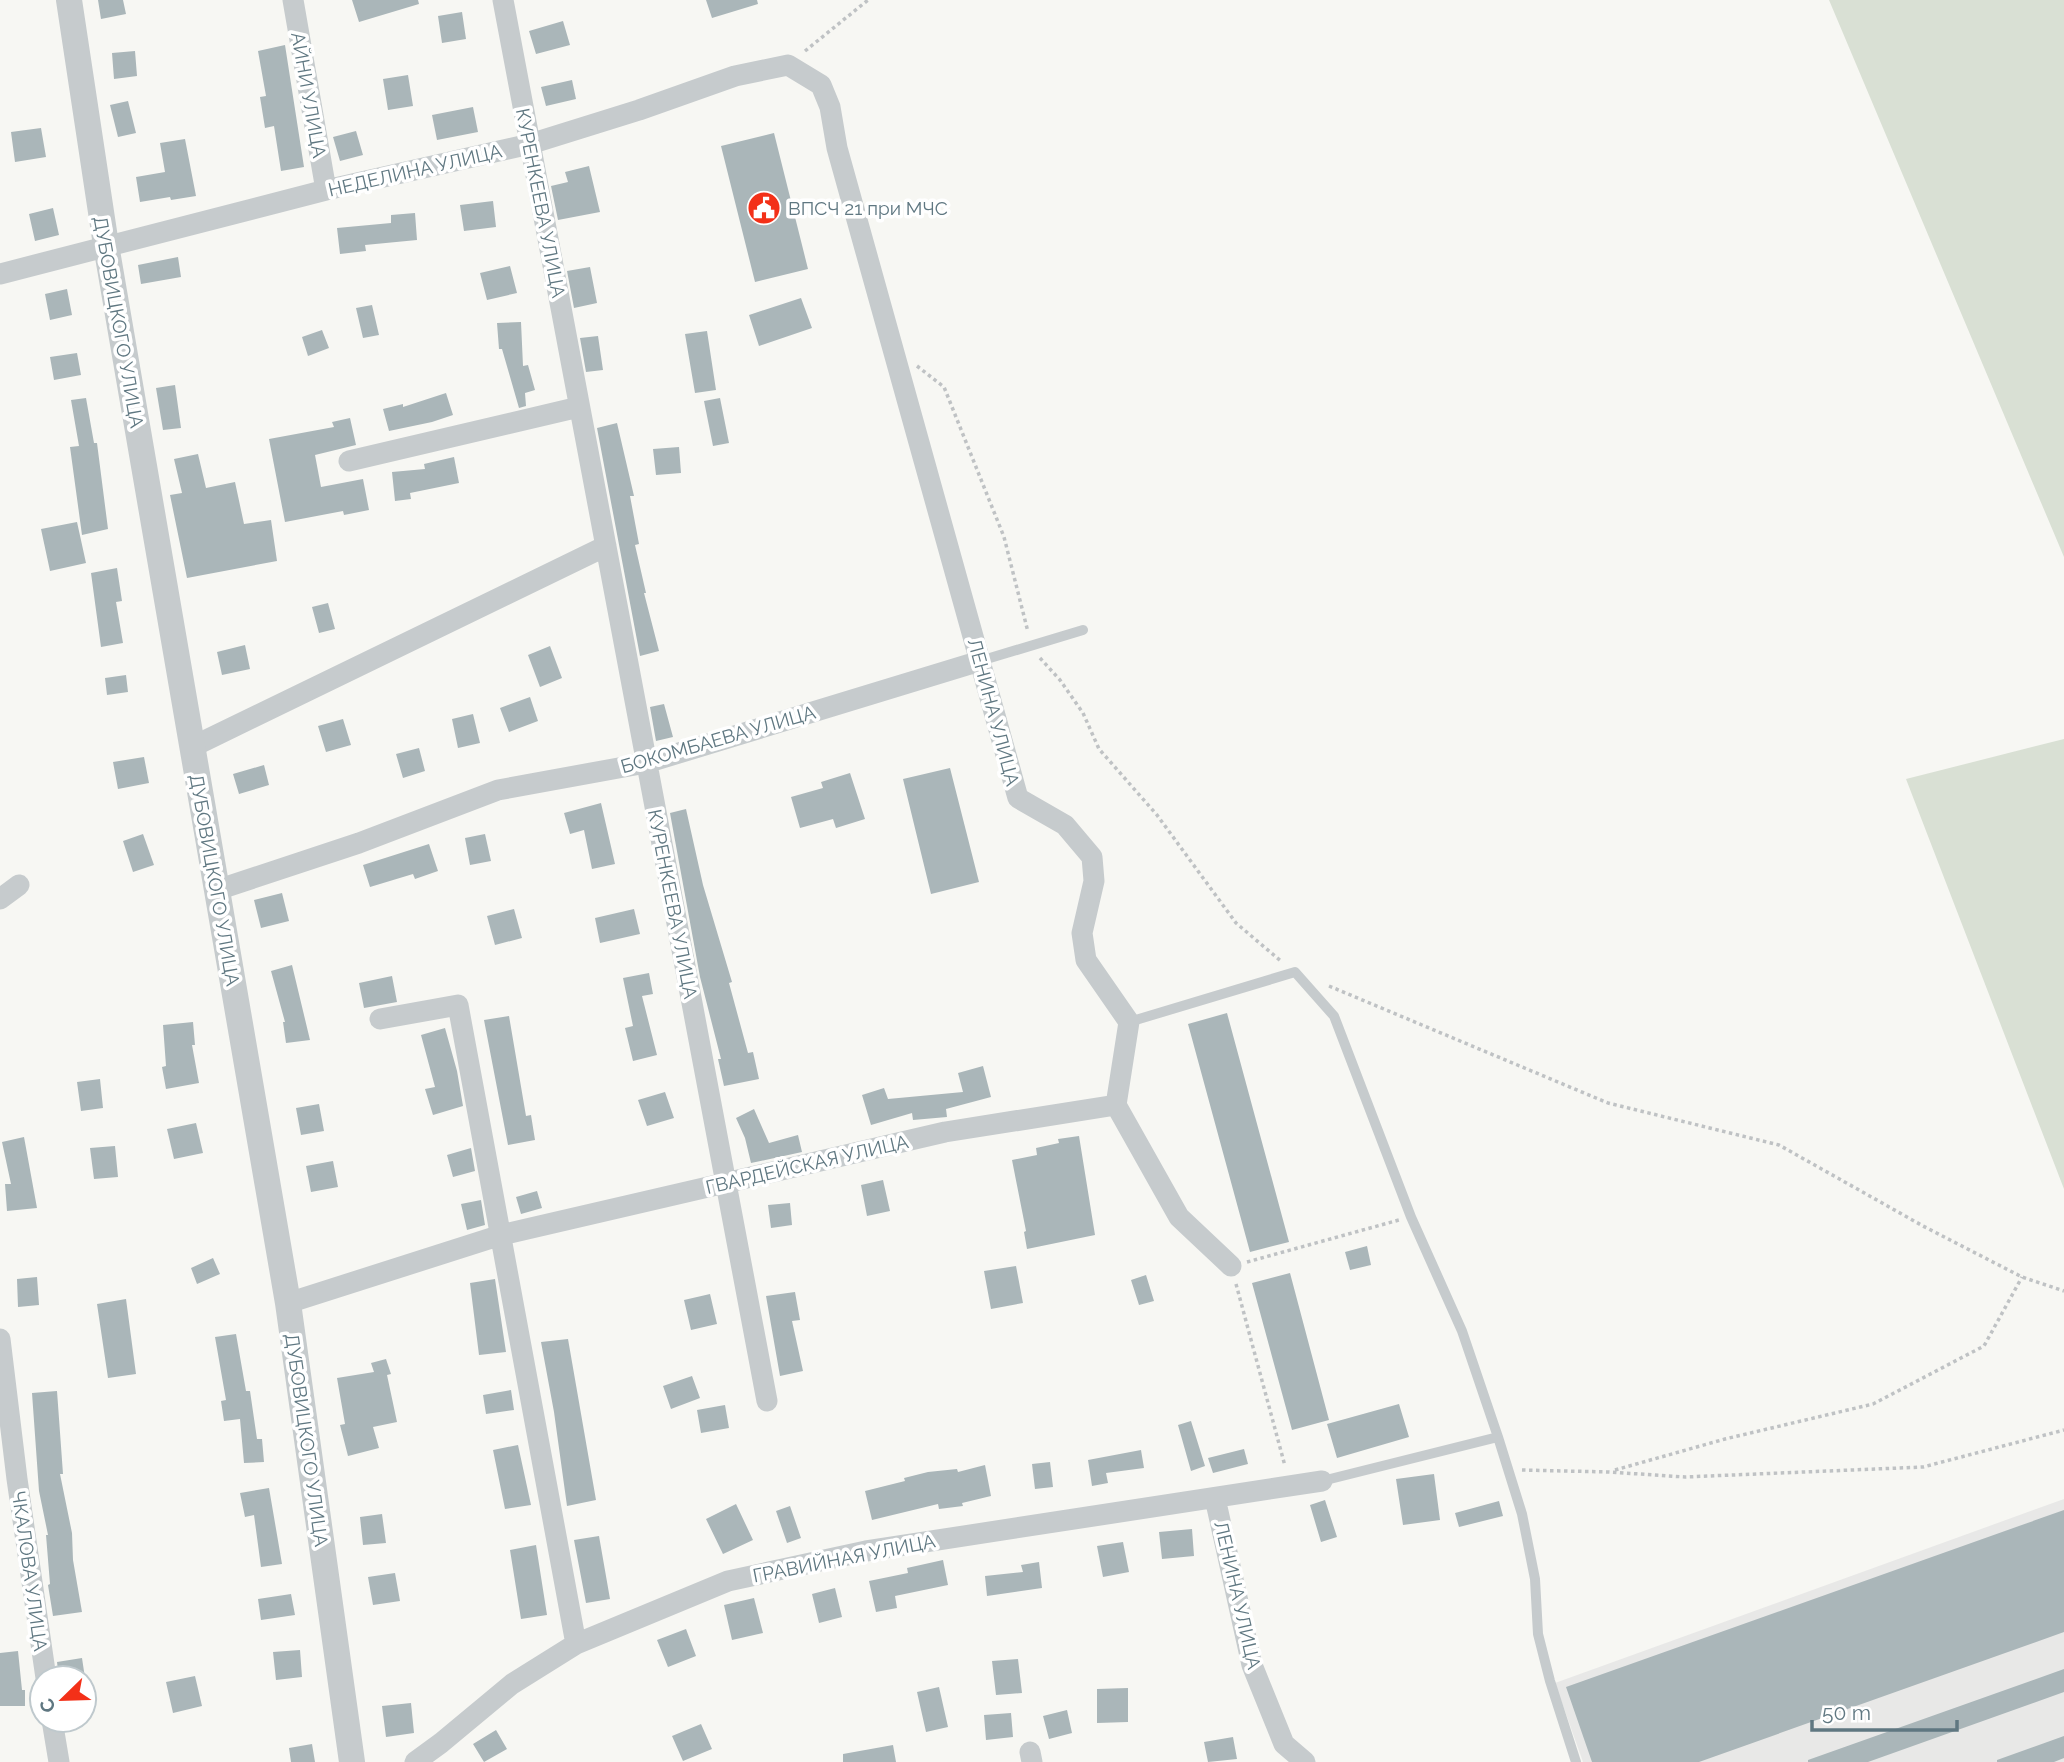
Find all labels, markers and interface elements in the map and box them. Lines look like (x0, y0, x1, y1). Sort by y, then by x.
street label: АЙНИ УЛИЦА (287, 30, 331, 160)
street label: КУРЕНКЕЕВА УЛИЦА (512, 106, 570, 300)
street label: НЕДЕЛИНА УЛИЦА (326, 139, 504, 201)
public building icon: ВПСЧ 21 при МЧС (745, 189, 783, 227)
place label: ВПСЧ 21 при МЧС (788, 197, 948, 219)
street label: ДУБОВИЦКОГО УЛИЦА (90, 214, 149, 430)
street label: ЛЕНИНА УЛИЦА (964, 636, 1024, 788)
street label: БОКОМБАЕВА УЛИЦА (618, 701, 818, 777)
street label: ДУБОВИЦКОГО УЛИЦА (186, 772, 245, 988)
street label: КУРЕНКЕЕВА УЛИЦА (644, 807, 702, 1001)
street label: ГВАРДЕЙСКАЯ УЛИЦА (703, 1130, 911, 1198)
street label: ДУБОВИЦКОГО УЛИЦА (281, 1332, 333, 1548)
street label: ЧКАЛОВА УЛИЦА (8, 1490, 52, 1653)
street label: ЛЕНИНА УЛИЦА (1210, 1519, 1266, 1672)
street label: ГРАВИЙНАЯ УЛИЦА (751, 1529, 937, 1587)
north arrow (28, 1664, 98, 1734)
scale bar (1812, 1688, 1957, 1732)
text: С (35, 1695, 60, 1716)
text: 50 m (1822, 1700, 1871, 1725)

